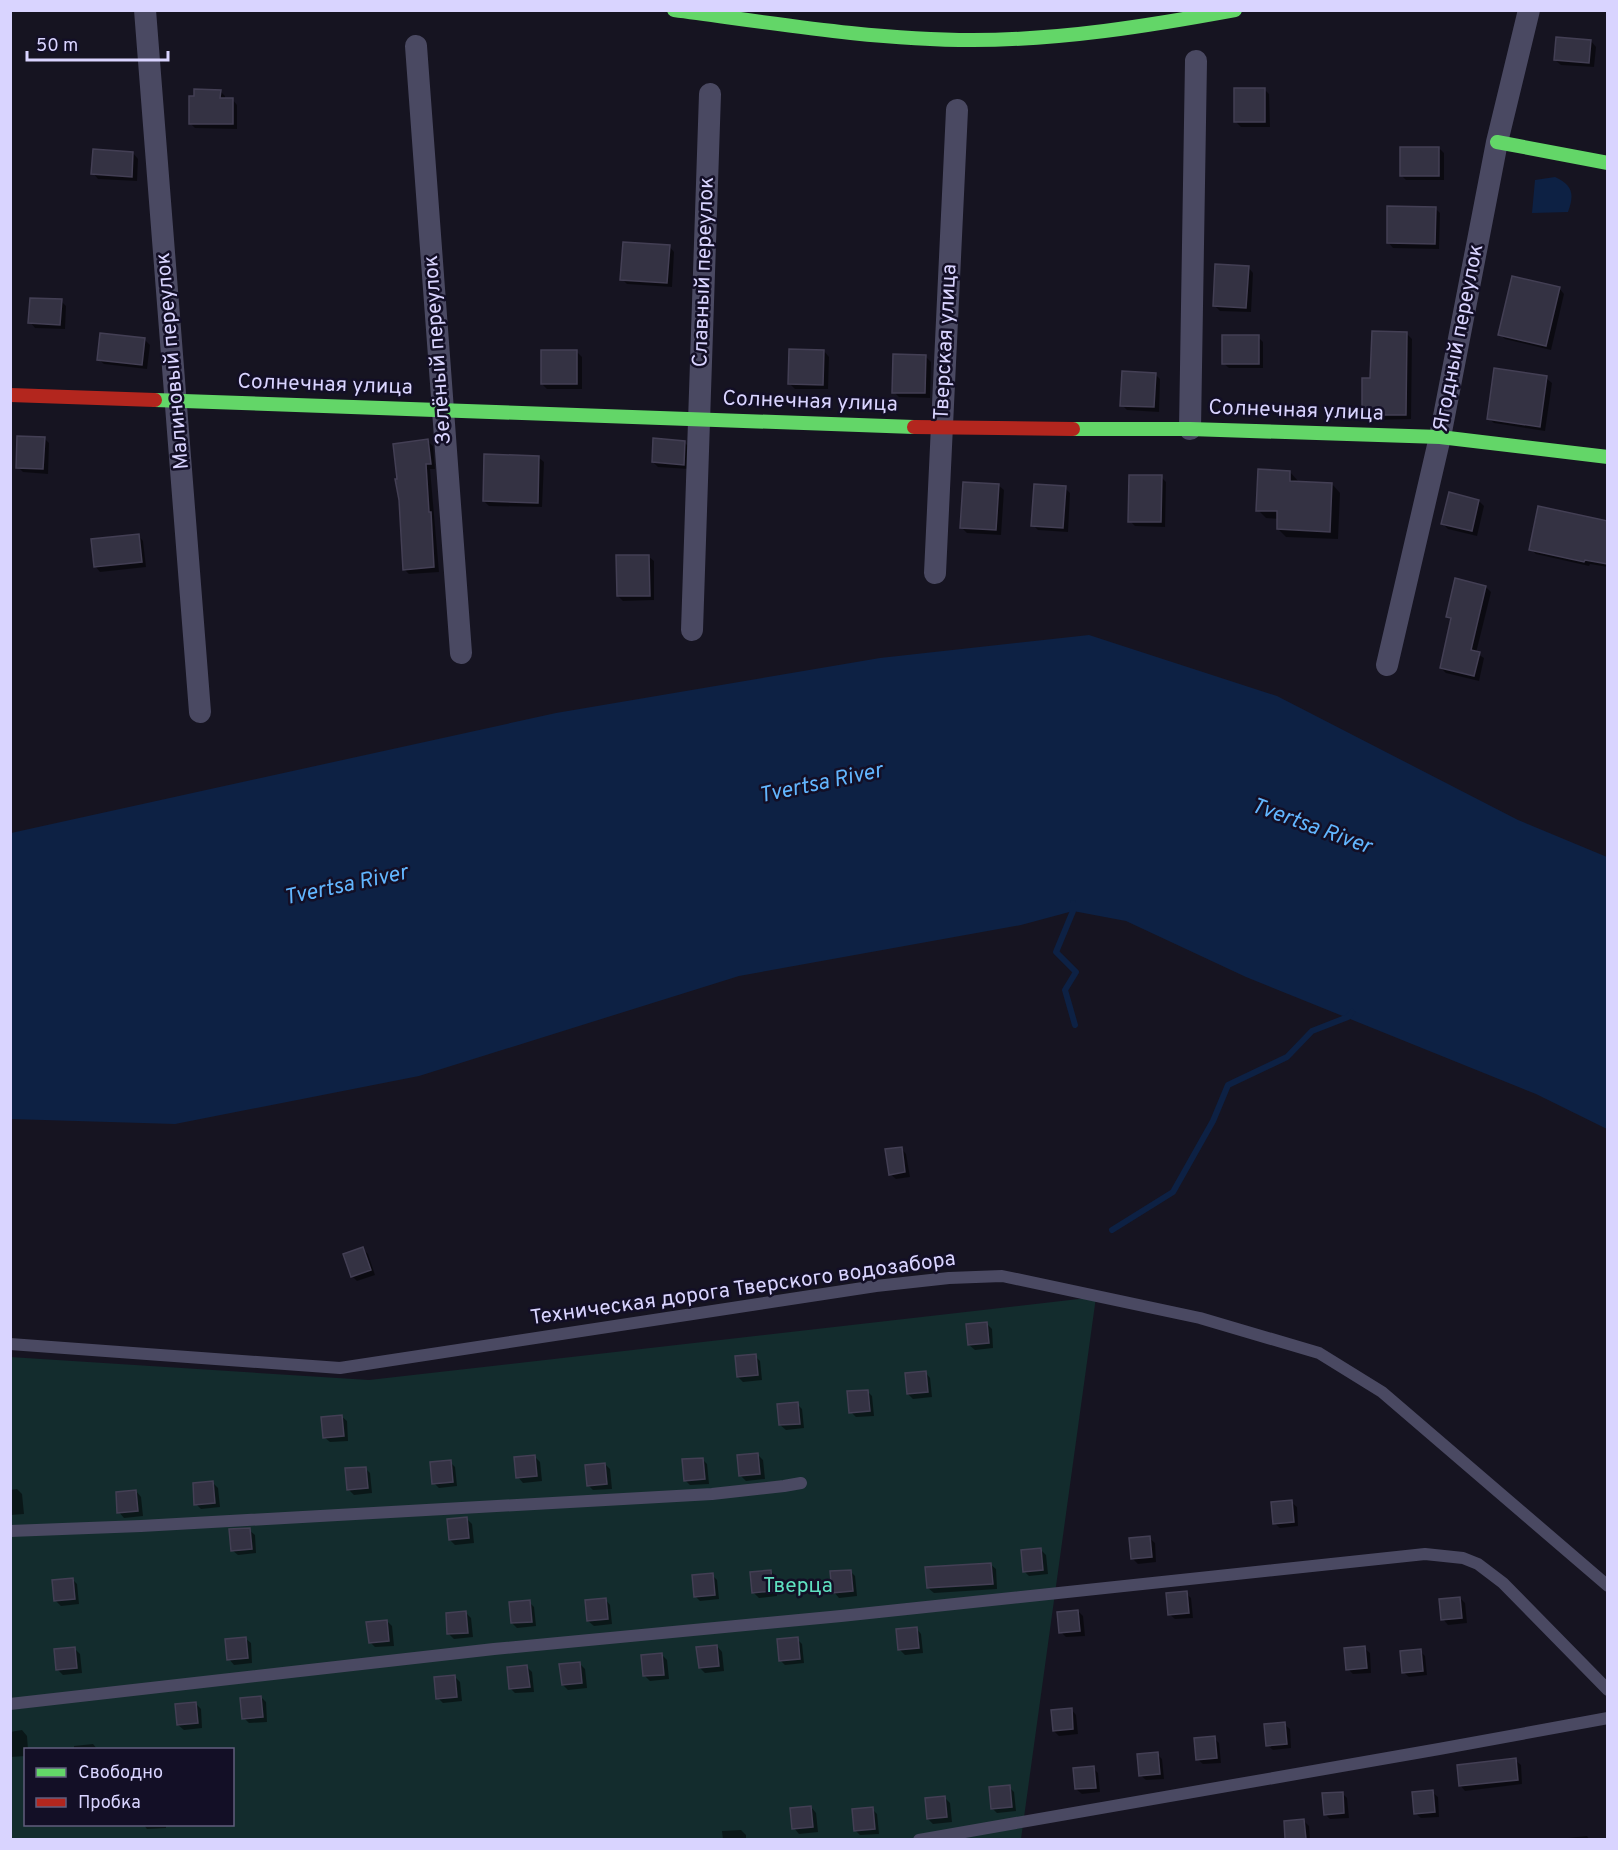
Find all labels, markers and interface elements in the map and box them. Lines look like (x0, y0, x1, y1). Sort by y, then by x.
scale bar (27, 24, 168, 62)
text: 50 m (36, 35, 78, 58)
street label: Славный переулок (687, 176, 721, 368)
street label: Ягодный переулок (1428, 242, 1490, 434)
street label: Малиновый переулок (150, 251, 196, 471)
street label: Зелёный переулок (418, 254, 458, 446)
street label: Тверская улица (928, 263, 964, 421)
street label: Солнечная улица (237, 368, 413, 402)
street label: Солнечная улица (722, 385, 898, 419)
street label: Солнечная улица (1208, 394, 1384, 428)
water label: Tvertsa River (757, 757, 887, 810)
water label: Tvertsa River (1247, 793, 1376, 862)
water label: Tvertsa River (282, 859, 412, 912)
street label: Техническая дорога Тверского водозабора (529, 1246, 957, 1332)
park label: Тверца (763, 1573, 833, 1600)
legend (24, 1748, 234, 1826)
text: Свободно (78, 1762, 163, 1785)
text: Пробка (78, 1792, 141, 1815)

